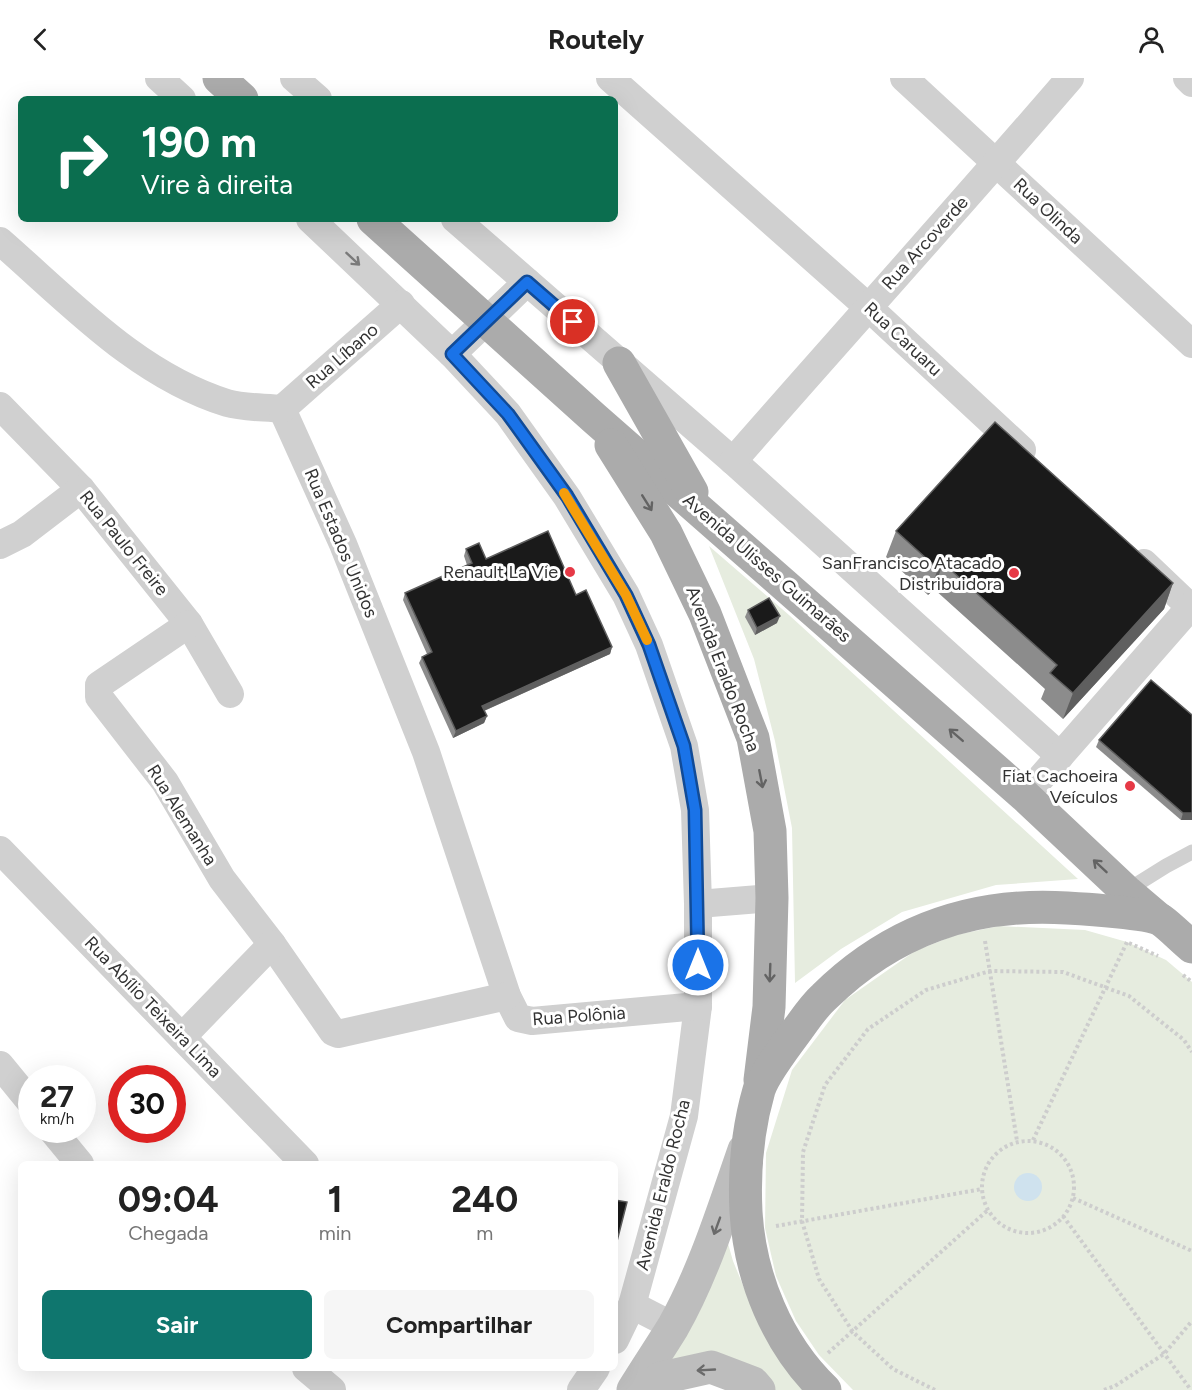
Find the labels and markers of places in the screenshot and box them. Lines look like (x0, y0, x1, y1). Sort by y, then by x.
pin (547, 296, 598, 347)
place label: SanFrancisco Atacado Distribuidora (822, 552, 1002, 595)
place label: Renault La Vie (443, 561, 558, 583)
marker: Renault La Vie (563, 565, 577, 579)
marker: SanFrancisco Atacado Distribuidora (1007, 566, 1021, 580)
place label: Fiat Cachoeira Veículos (1002, 765, 1118, 808)
marker: Fiat Cachoeira Veículos (1123, 779, 1137, 793)

